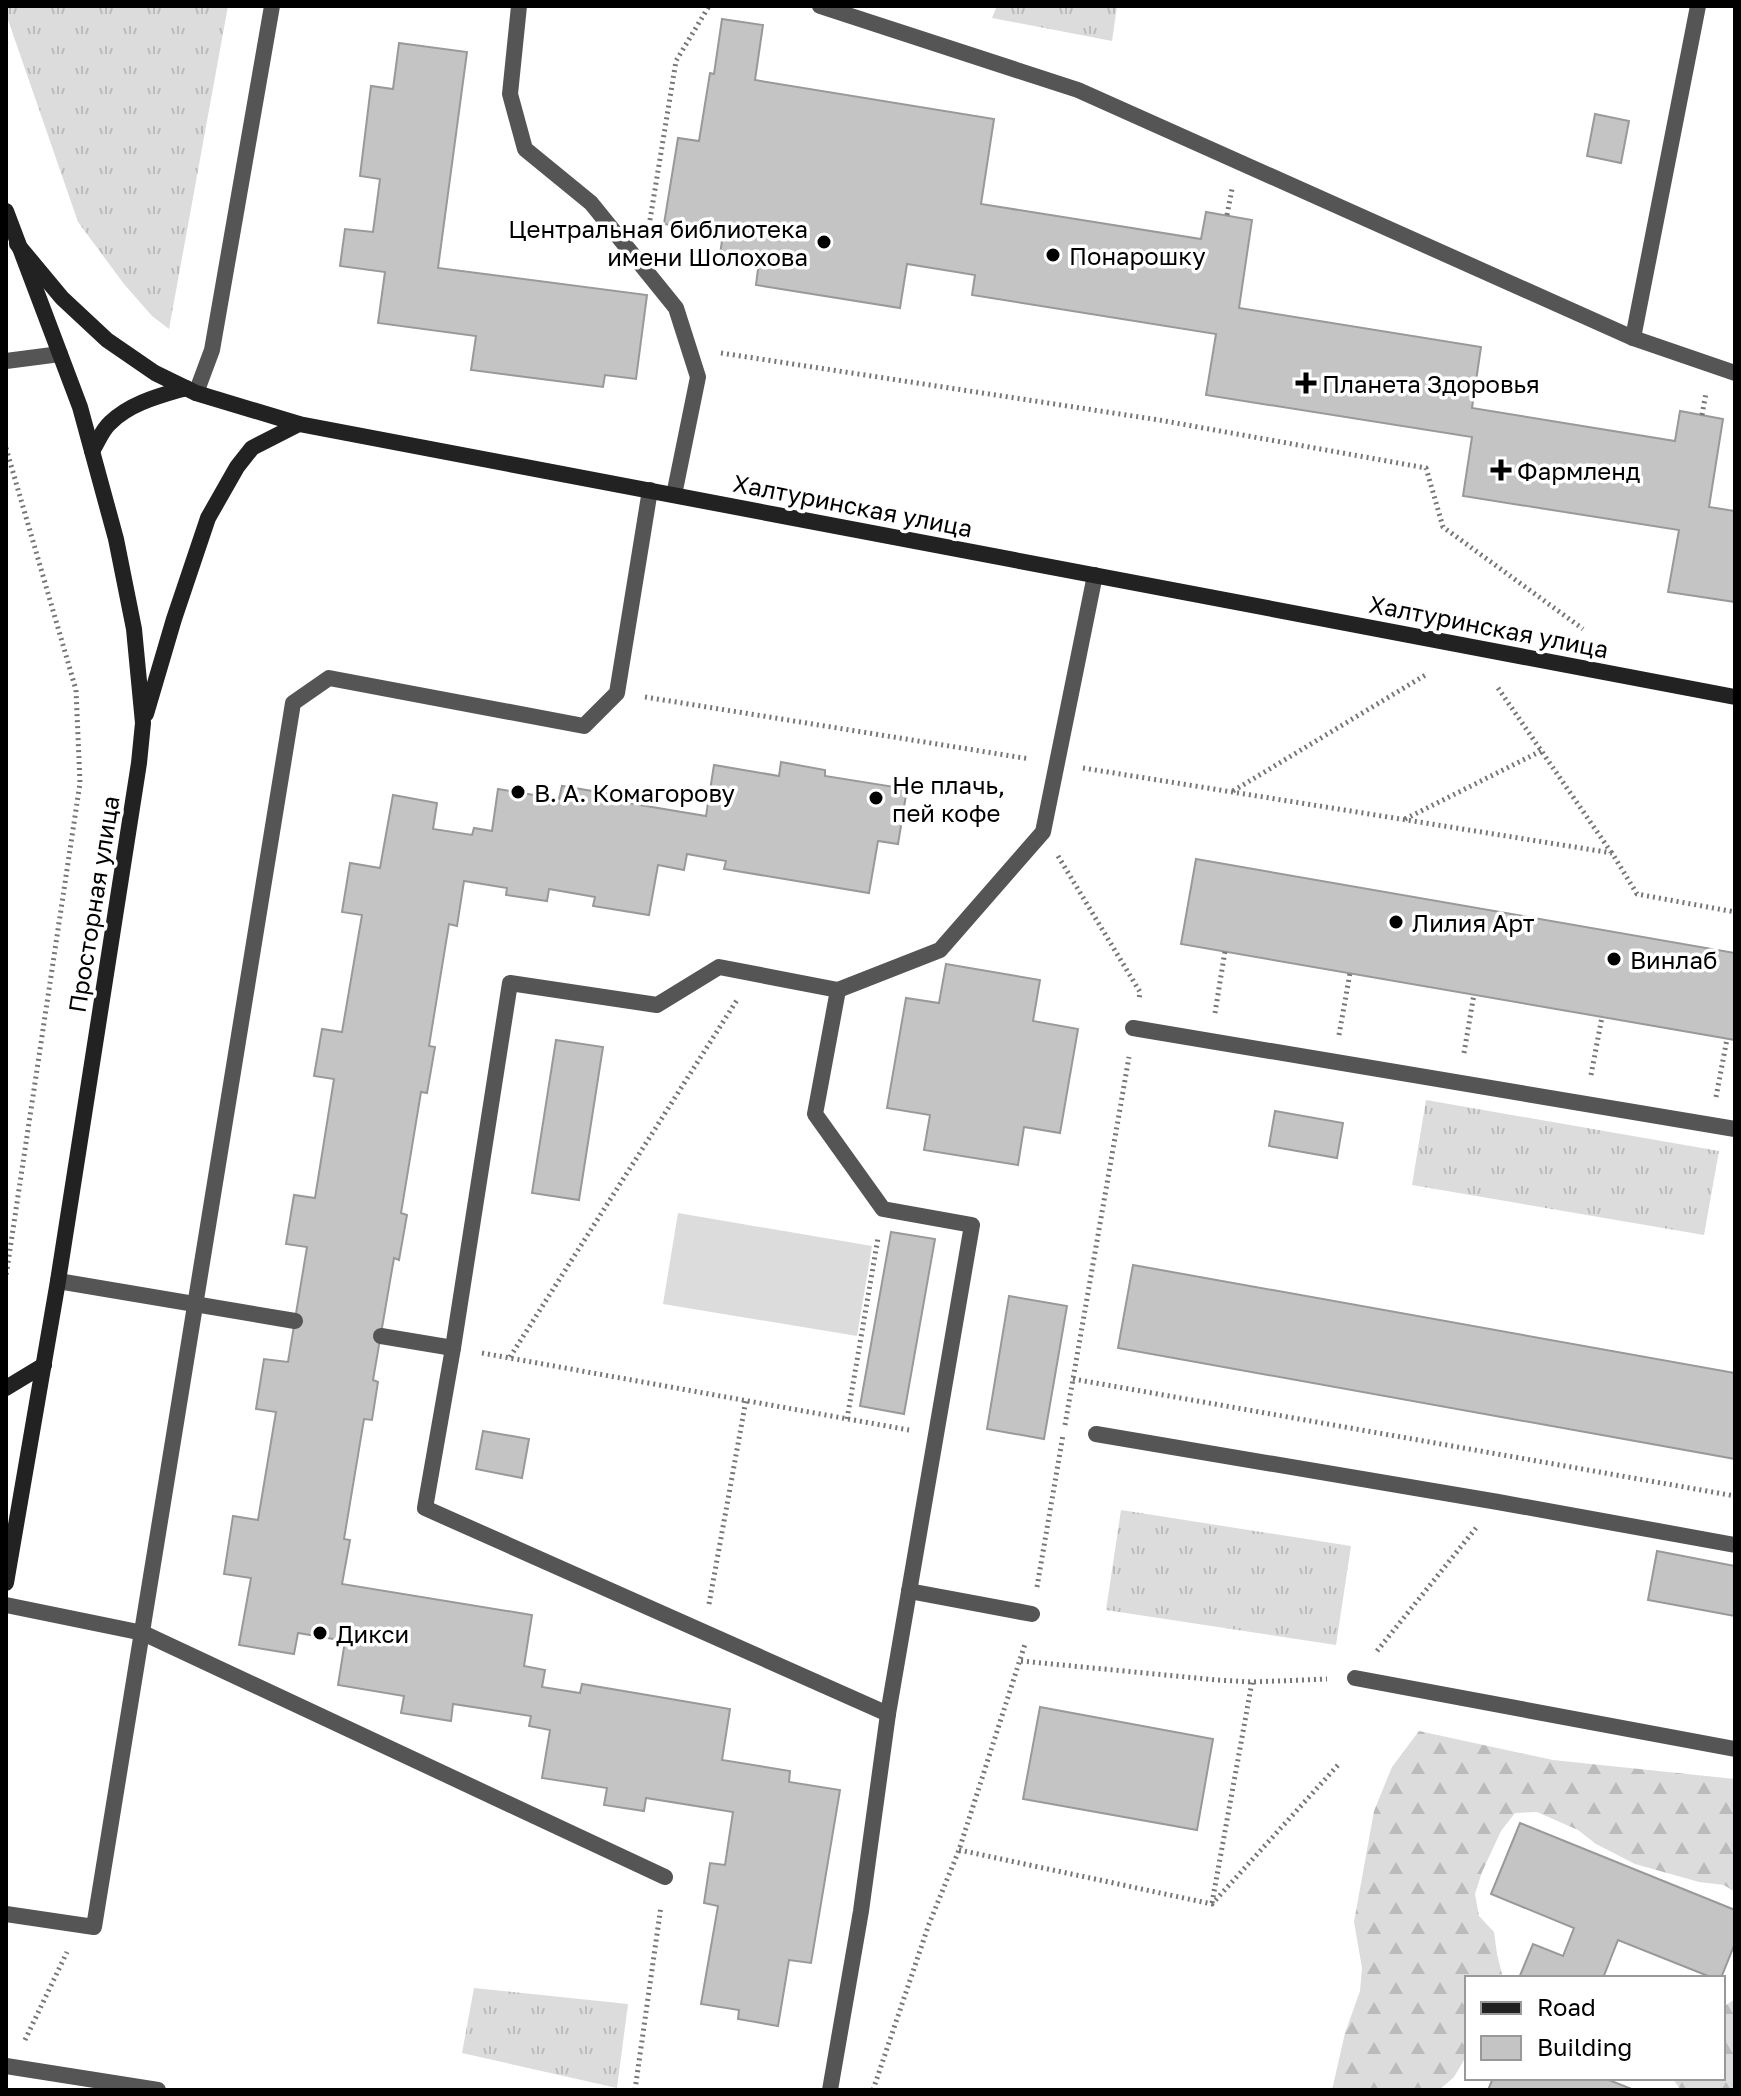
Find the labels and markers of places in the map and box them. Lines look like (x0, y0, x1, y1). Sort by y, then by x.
place label: Центральная библиотека имени Шолохова (508, 214, 808, 271)
marker: Центральная библиотека имени Шолохова (815, 233, 833, 251)
place label: Понарошку (1069, 241, 1206, 270)
marker: Понарошку (1044, 246, 1062, 264)
place label: Планета Здоровья (1322, 369, 1540, 398)
marker: Планета Здоровья (1297, 374, 1315, 392)
place label: Фармленд (1517, 456, 1640, 485)
marker: Фармленд (1492, 461, 1510, 479)
place label: Не плачь, пей кофе (892, 770, 1005, 827)
place label: В. А. Комагорову (534, 778, 735, 807)
marker: В. А. Комагорову (509, 783, 527, 801)
marker: Не плачь, пей кофе (867, 789, 885, 807)
place label: Лилия Арт (1412, 908, 1535, 937)
marker: Лилия Арт (1387, 913, 1405, 931)
place label: Винлаб (1630, 945, 1717, 974)
marker: Винлаб (1605, 950, 1623, 968)
place label: Дикси (336, 1619, 409, 1648)
marker: Дикси (311, 1624, 329, 1642)

